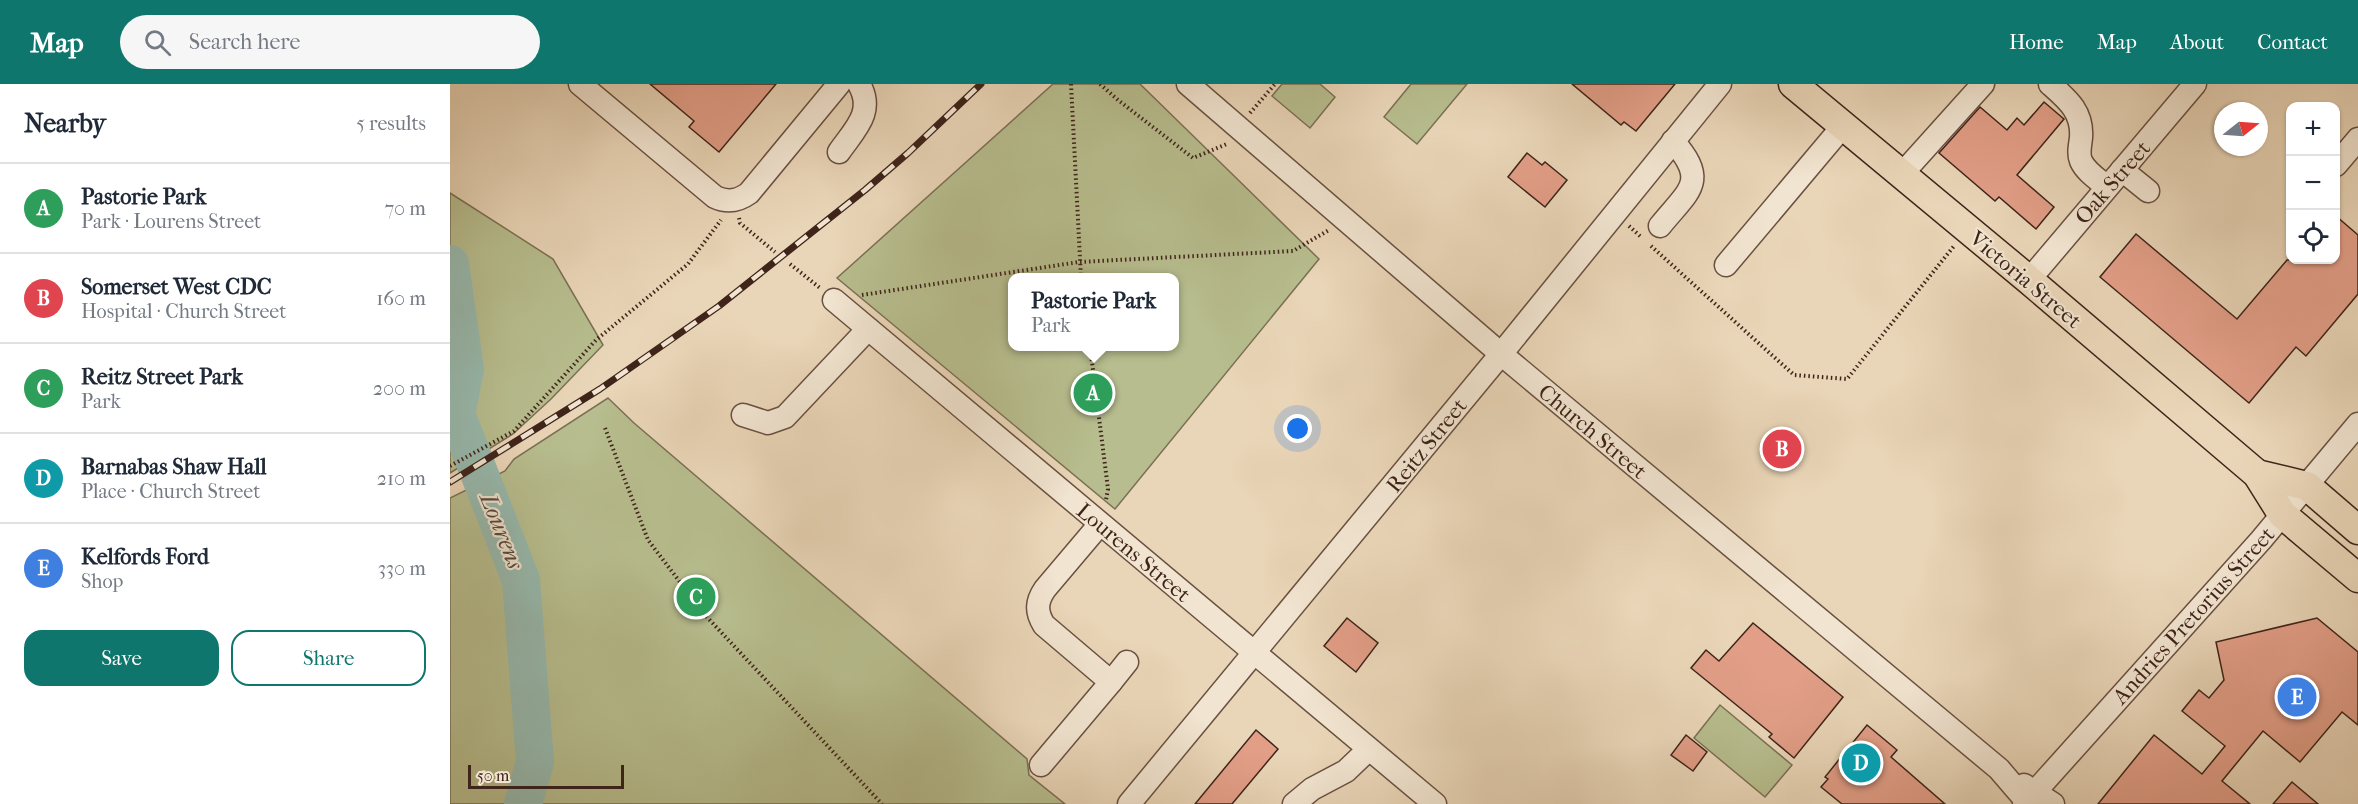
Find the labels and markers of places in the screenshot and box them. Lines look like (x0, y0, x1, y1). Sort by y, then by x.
pin: A (1074, 370, 1112, 416)
pin: B (1762, 426, 1802, 472)
pin: C (676, 574, 716, 620)
pin: E (2278, 674, 2316, 720)
pin: D (1842, 740, 1880, 786)

